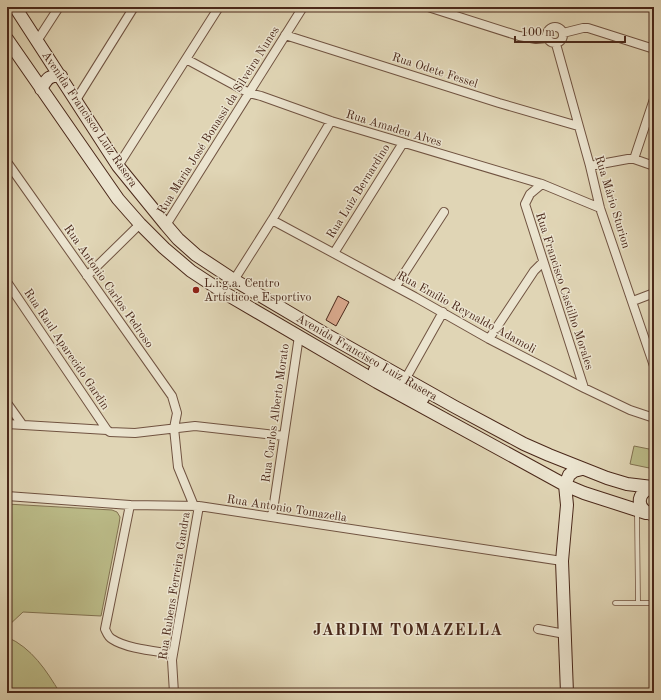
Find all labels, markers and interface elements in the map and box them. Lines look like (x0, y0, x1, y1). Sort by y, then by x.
scale bar (515, 18, 625, 44)
street label: Rua Maria José Bonassi da Silveira Nunes (156, 24, 282, 217)
text: 100 m (521, 27, 555, 39)
street label: Avenida Francisco Luiz Rasera (39, 49, 139, 190)
street label: Rua Odete Fessel (390, 51, 479, 90)
street label: Rua Amadeu Alves (344, 109, 443, 149)
street label: Rua Luiz Bernardino (325, 142, 393, 241)
street label: Rua Mário Sturion (592, 154, 632, 251)
street label: Rua Francisco Castilho Morales (533, 211, 595, 371)
street label: Rua Antonio Carlos Pedroso (61, 223, 155, 350)
street label: Rua Emílio Reynaldo Adamoli (395, 270, 538, 356)
place label: L.i.g.a. Centro Artístico e Esportivo (204, 278, 311, 304)
marker: L.i.g.a. Centro Artístico e Esportivo (191, 285, 201, 295)
street label: Rua Raul Aparecido Gardin (21, 287, 111, 413)
street label: Avenida Francisco Luiz Rasera (294, 312, 439, 403)
street label: Rua Carlos Alberto Morato (260, 343, 292, 484)
street label: Rua Antonio Tomazella (226, 494, 348, 524)
street label: Rua Rubens Ferreira Gandra (157, 511, 193, 661)
district label: JARDIM TOMAZELLA (313, 623, 503, 639)

